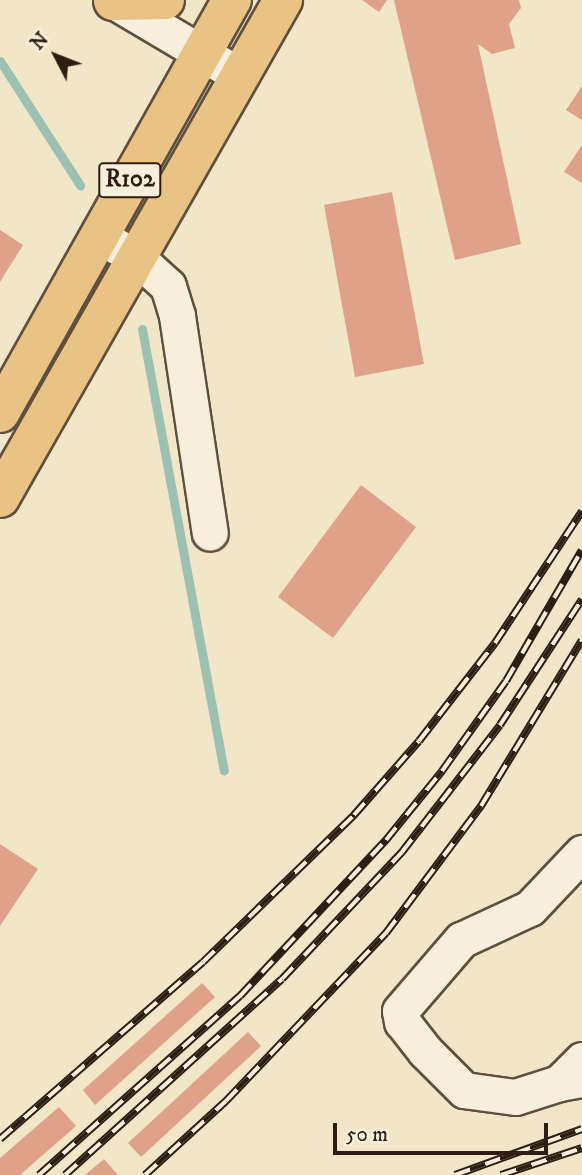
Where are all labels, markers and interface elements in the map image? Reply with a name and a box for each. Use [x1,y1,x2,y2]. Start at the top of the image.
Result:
north arrow [21,21,91,91]
text: N [26,28,54,55]
road number: R102 [97,160,163,200]
scale bar [337,1108,552,1152]
text: 50 m [346,1122,388,1148]

